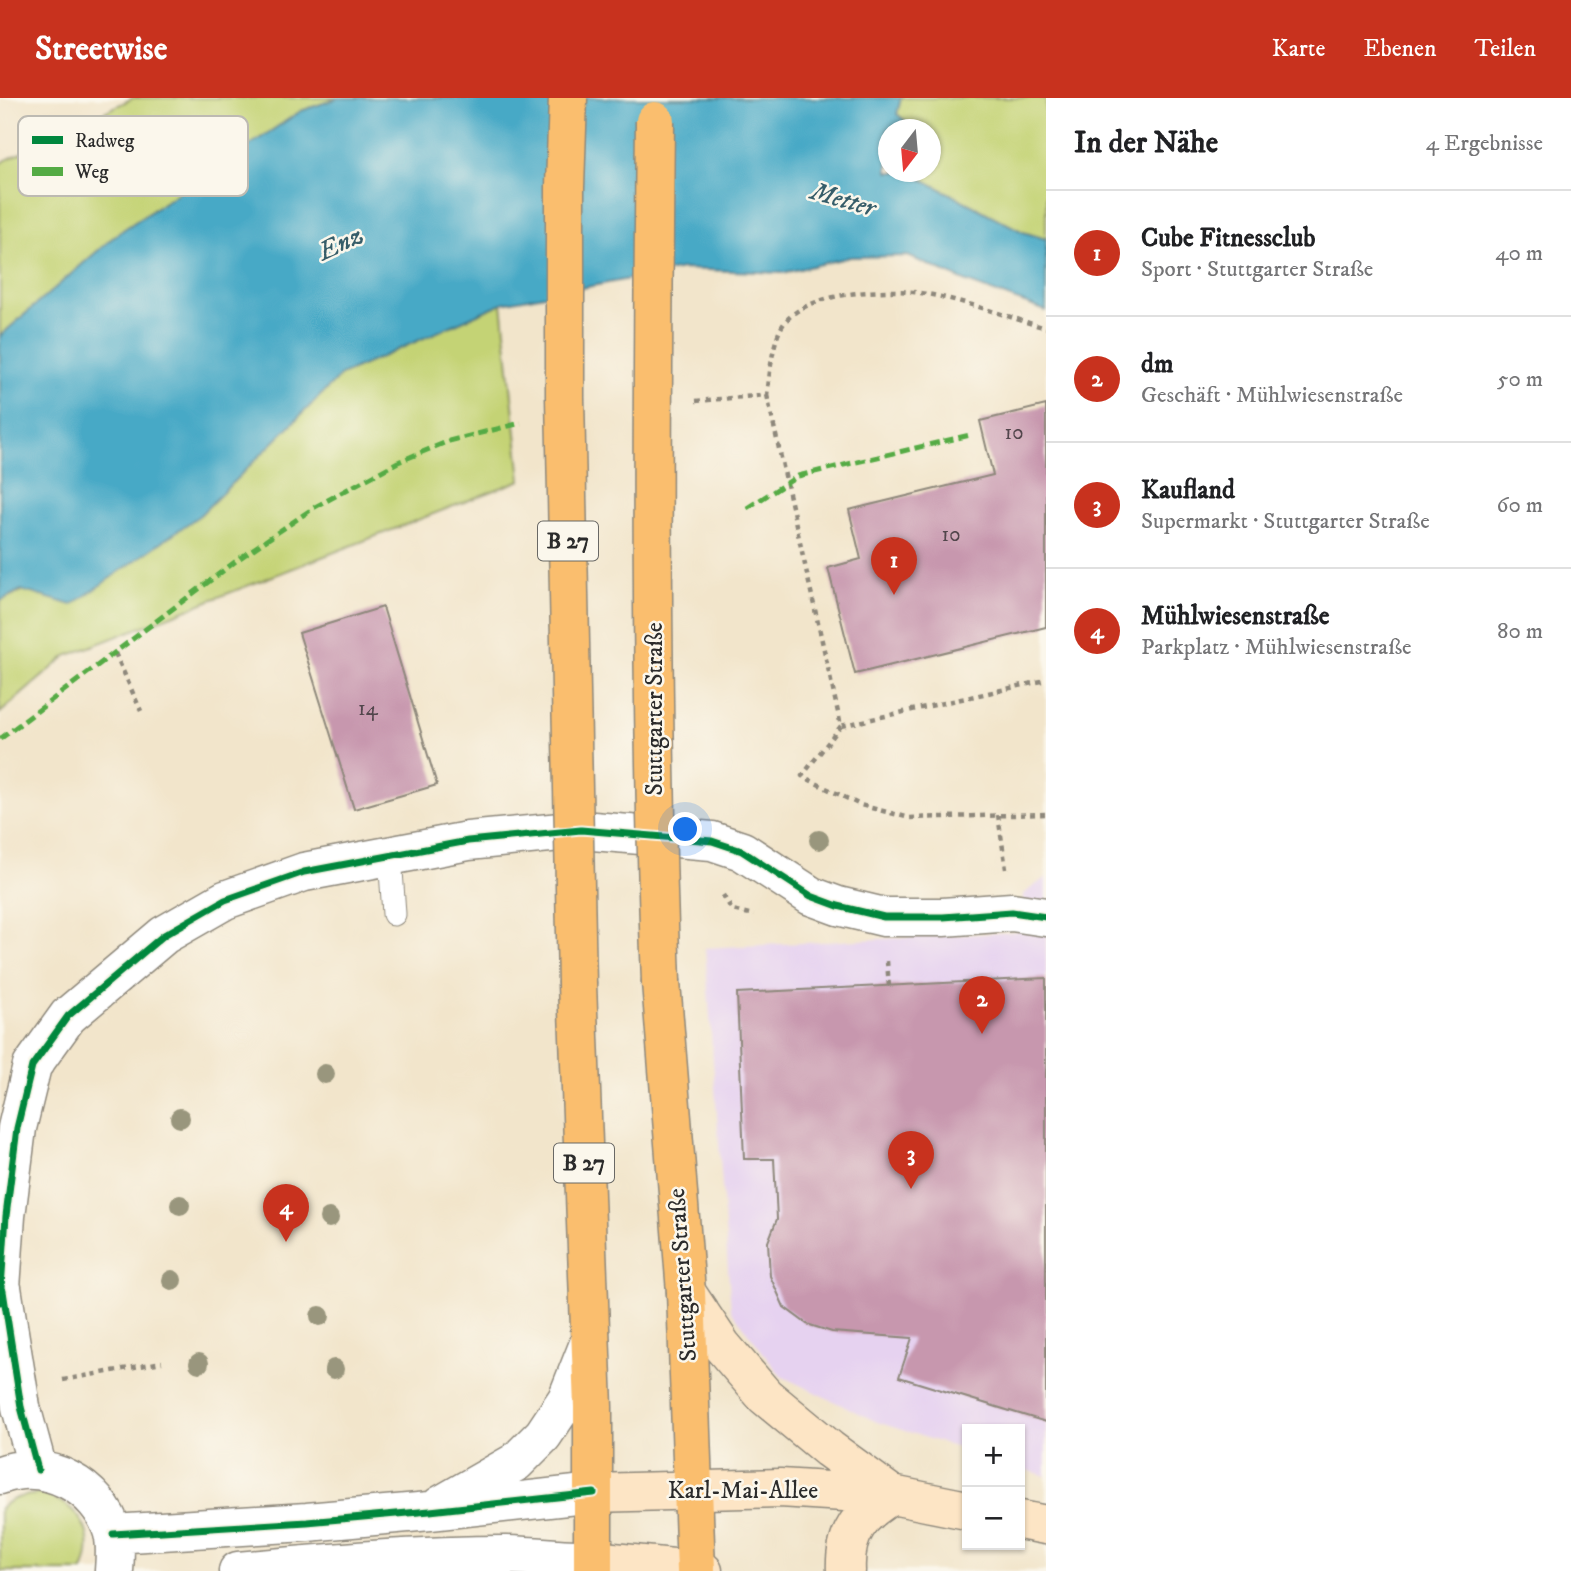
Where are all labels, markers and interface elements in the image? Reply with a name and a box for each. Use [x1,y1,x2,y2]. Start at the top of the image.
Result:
text: Streetwise [35,29,167,70]
text: Karte [1272,34,1325,64]
text: Ebenen [1363,34,1437,64]
text: Teilen [1475,34,1536,64]
legend [18,116,248,196]
north arrow [878,119,941,182]
text: In der Nähe [1074,125,1218,162]
text: 4 Ergebnisse [1426,129,1543,158]
text: Radweg [75,130,135,153]
text: Weg [74,161,109,184]
water label: Metter [805,175,881,225]
water label: Enz [311,219,369,270]
text: Cube Fitnessclub [1141,222,1316,255]
text: 1 [1093,239,1101,268]
text: 40 m [1495,239,1543,268]
text: Sport · Stuttgarter Straße [1141,255,1373,284]
text: dm [1141,348,1174,381]
text: 2 [1091,365,1103,394]
text: 50 m [1497,365,1543,394]
text: Geschäft · Mühlwiesenstraße [1141,381,1403,410]
house number: 10 [1005,420,1023,446]
text: Kaufland [1141,474,1235,507]
text: 3 [1093,491,1101,520]
text: 60 m [1496,491,1543,520]
text: Supermarkt · Stuttgarter Straße [1141,507,1430,536]
road number: B 27 [538,522,598,560]
house number: 10 [942,522,960,548]
pin: 1 [871,537,917,595]
text: Mühlwiesenstraße [1141,600,1330,633]
text: 4 [1090,617,1104,646]
text: 80 m [1497,617,1543,646]
street label: Stuttgarter Straße [640,622,670,796]
text: Parkplatz · Mühlwiesenstraße [1141,633,1412,662]
house number: 14 [358,696,379,722]
your location [668,812,702,846]
pin: 2 [959,976,1005,1034]
pin: 3 [888,1131,934,1189]
road number: B 27 [554,1144,614,1182]
pin: 4 [263,1184,309,1242]
street label: Stuttgarter Straße [662,1187,704,1363]
map controls [962,1424,1025,1550]
button: + [962,1424,1025,1487]
street label: Karl-Mai-Allee [668,1476,818,1506]
button: − [962,1487,1025,1550]

